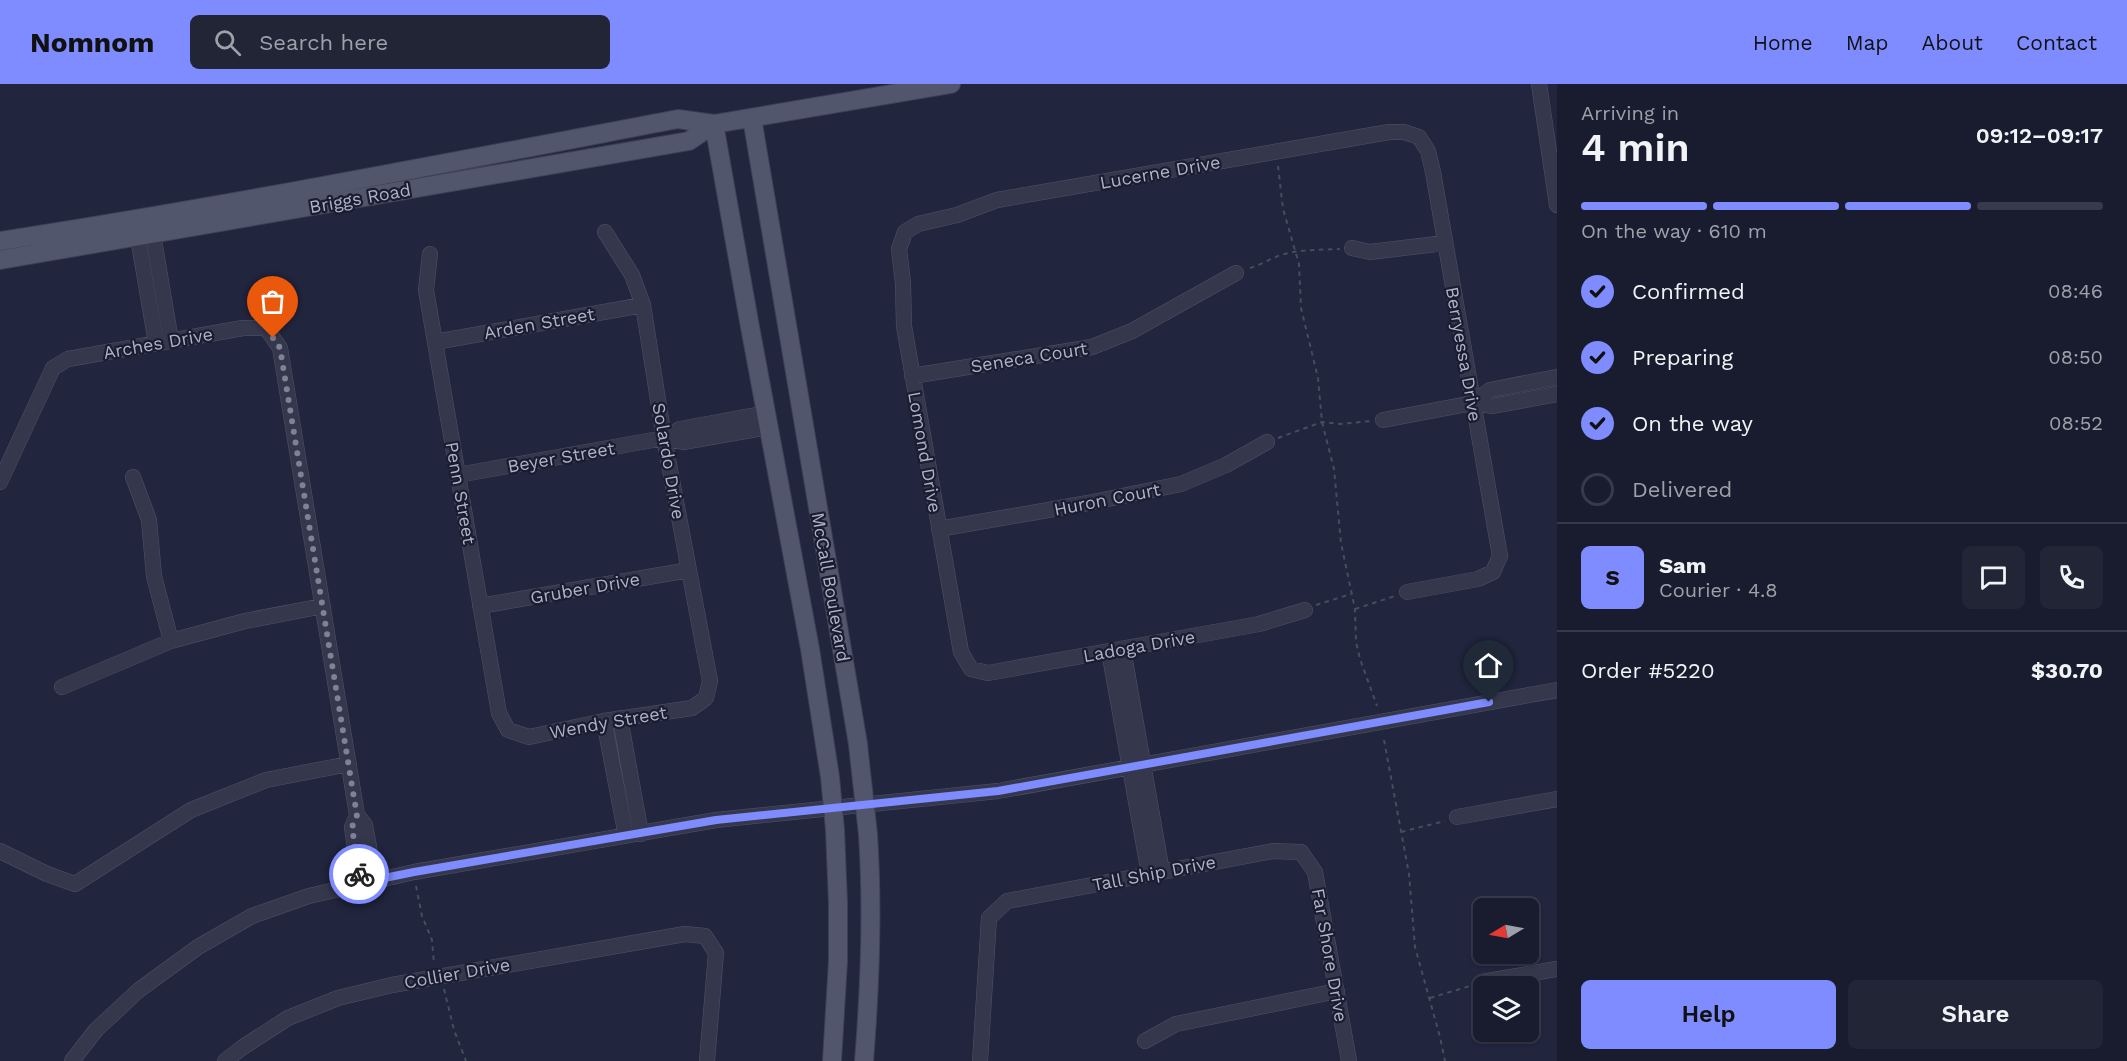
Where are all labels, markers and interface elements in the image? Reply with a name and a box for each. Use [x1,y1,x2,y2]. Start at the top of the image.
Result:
search box [190,15,610,69]
text: Nomnom [30,26,154,59]
icon: search [211,26,244,59]
text: Search here [259,30,388,55]
text: Home [1753,30,1813,55]
text: Map [1846,30,1889,55]
text: About [1922,30,1983,55]
text: Contact [2016,30,2097,55]
text: Arriving in [1581,101,1679,125]
text: 09:12–09:17 [1976,123,2103,148]
text: 4 min [1581,125,1690,170]
street label: Lucerne Drive [1098,151,1222,193]
street label: Briggs Road [308,179,412,217]
text: On the way · 610 m [1581,219,1767,243]
icon: check [1581,275,1614,308]
pin [247,276,298,338]
text: Confirmed [1632,279,1745,304]
text: 08:46 [2048,279,2103,303]
icon: bag [256,285,289,318]
street label: Berryessa Drive [1442,285,1486,423]
street label: Arden Street [482,303,596,343]
street label: Arches Drive [102,323,214,363]
street label: Seneca Court [969,337,1089,377]
icon: check [1581,341,1614,374]
text: Preparing [1632,345,1733,370]
text: 08:50 [2048,345,2103,369]
street label: Lomond Drive [904,390,946,514]
street label: Solardo Drive [648,401,690,521]
icon: check [1581,407,1614,440]
text: On the way [1632,411,1753,436]
text: 08:52 [2049,411,2103,435]
street label: Beyer Street [506,437,617,477]
street label: Penn Street [442,440,480,546]
text: Delivered [1632,477,1732,502]
street label: Huron Court [1052,478,1162,520]
street label: McCall Boulevard [808,511,854,663]
button: chat [1962,546,2025,609]
button: phone [2040,546,2103,609]
text: Sam [1659,553,1707,578]
text: S [1605,565,1620,590]
street label: Gruber Drive [529,568,641,608]
text: Courier · 4.8 [1659,578,1778,602]
street label: Ladoga Drive [1081,626,1197,666]
pin [1463,640,1514,702]
icon: home [1472,649,1505,682]
text: Order #5220 [1581,658,1715,683]
text: $30.70 [2031,658,2103,683]
street label: Wendy Street [548,701,669,743]
courier [329,844,389,904]
street label: Tall Ship Drive [1090,851,1218,895]
icon: bike [343,858,376,891]
street label: Far Shore Drive [1308,887,1352,1023]
north arrow [1473,898,1539,964]
map controls [1473,898,1539,1042]
street label: Collier Drive [402,953,512,993]
button: layers [1473,976,1539,1042]
button: Help [1581,980,1836,1049]
button: Share [1848,980,2103,1049]

